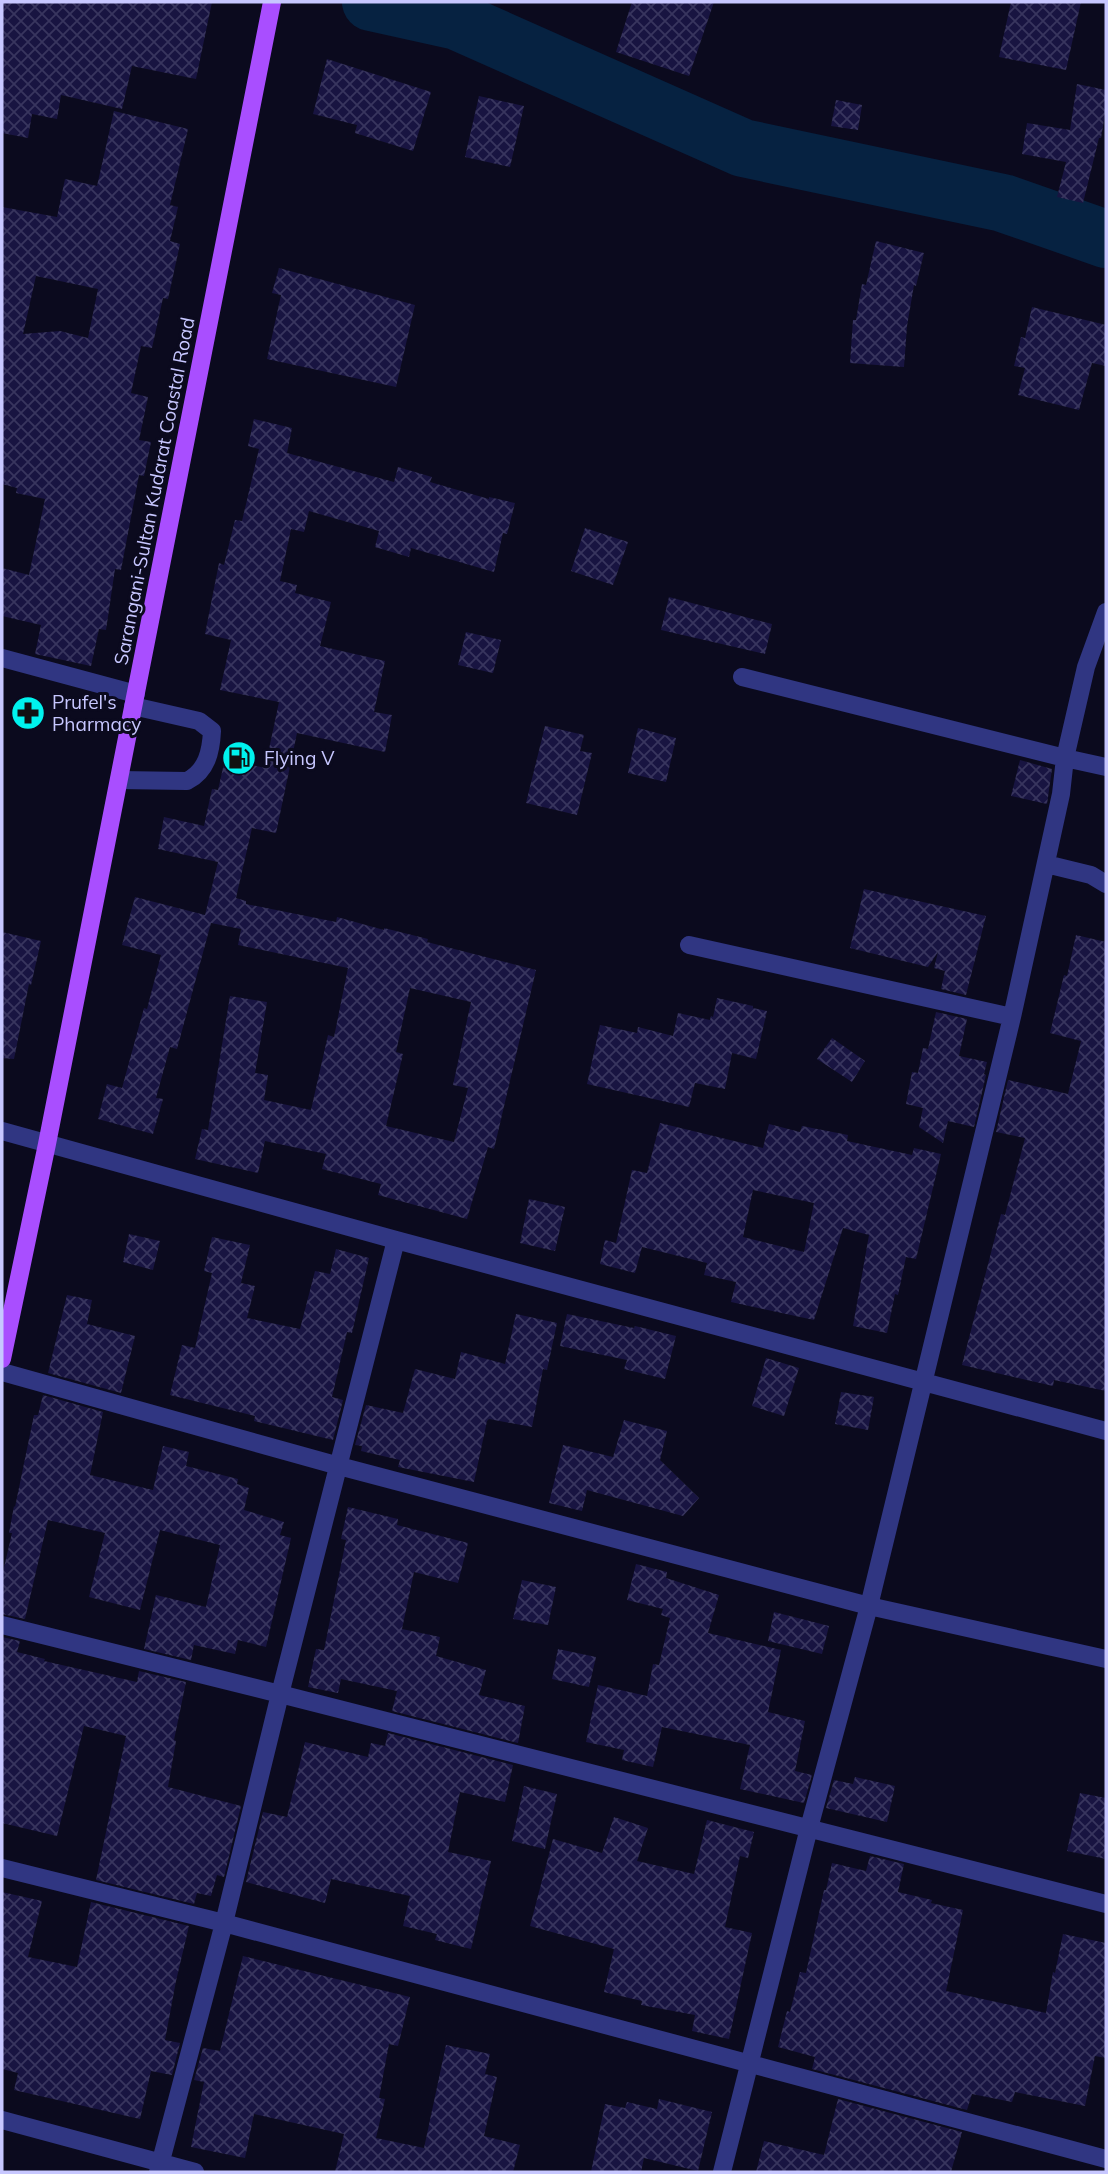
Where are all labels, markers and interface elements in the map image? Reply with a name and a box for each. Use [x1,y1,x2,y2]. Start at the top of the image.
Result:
street label: Sarangani-Sultan Kudarat Coastal Road [108,315,200,667]
place label: Prufel's Pharmacy [52,690,141,736]
pharmacy icon: Prufel's Pharmacy [9,694,47,732]
fuel station icon: Flying V [220,739,258,777]
place label: Flying V [264,746,335,770]

